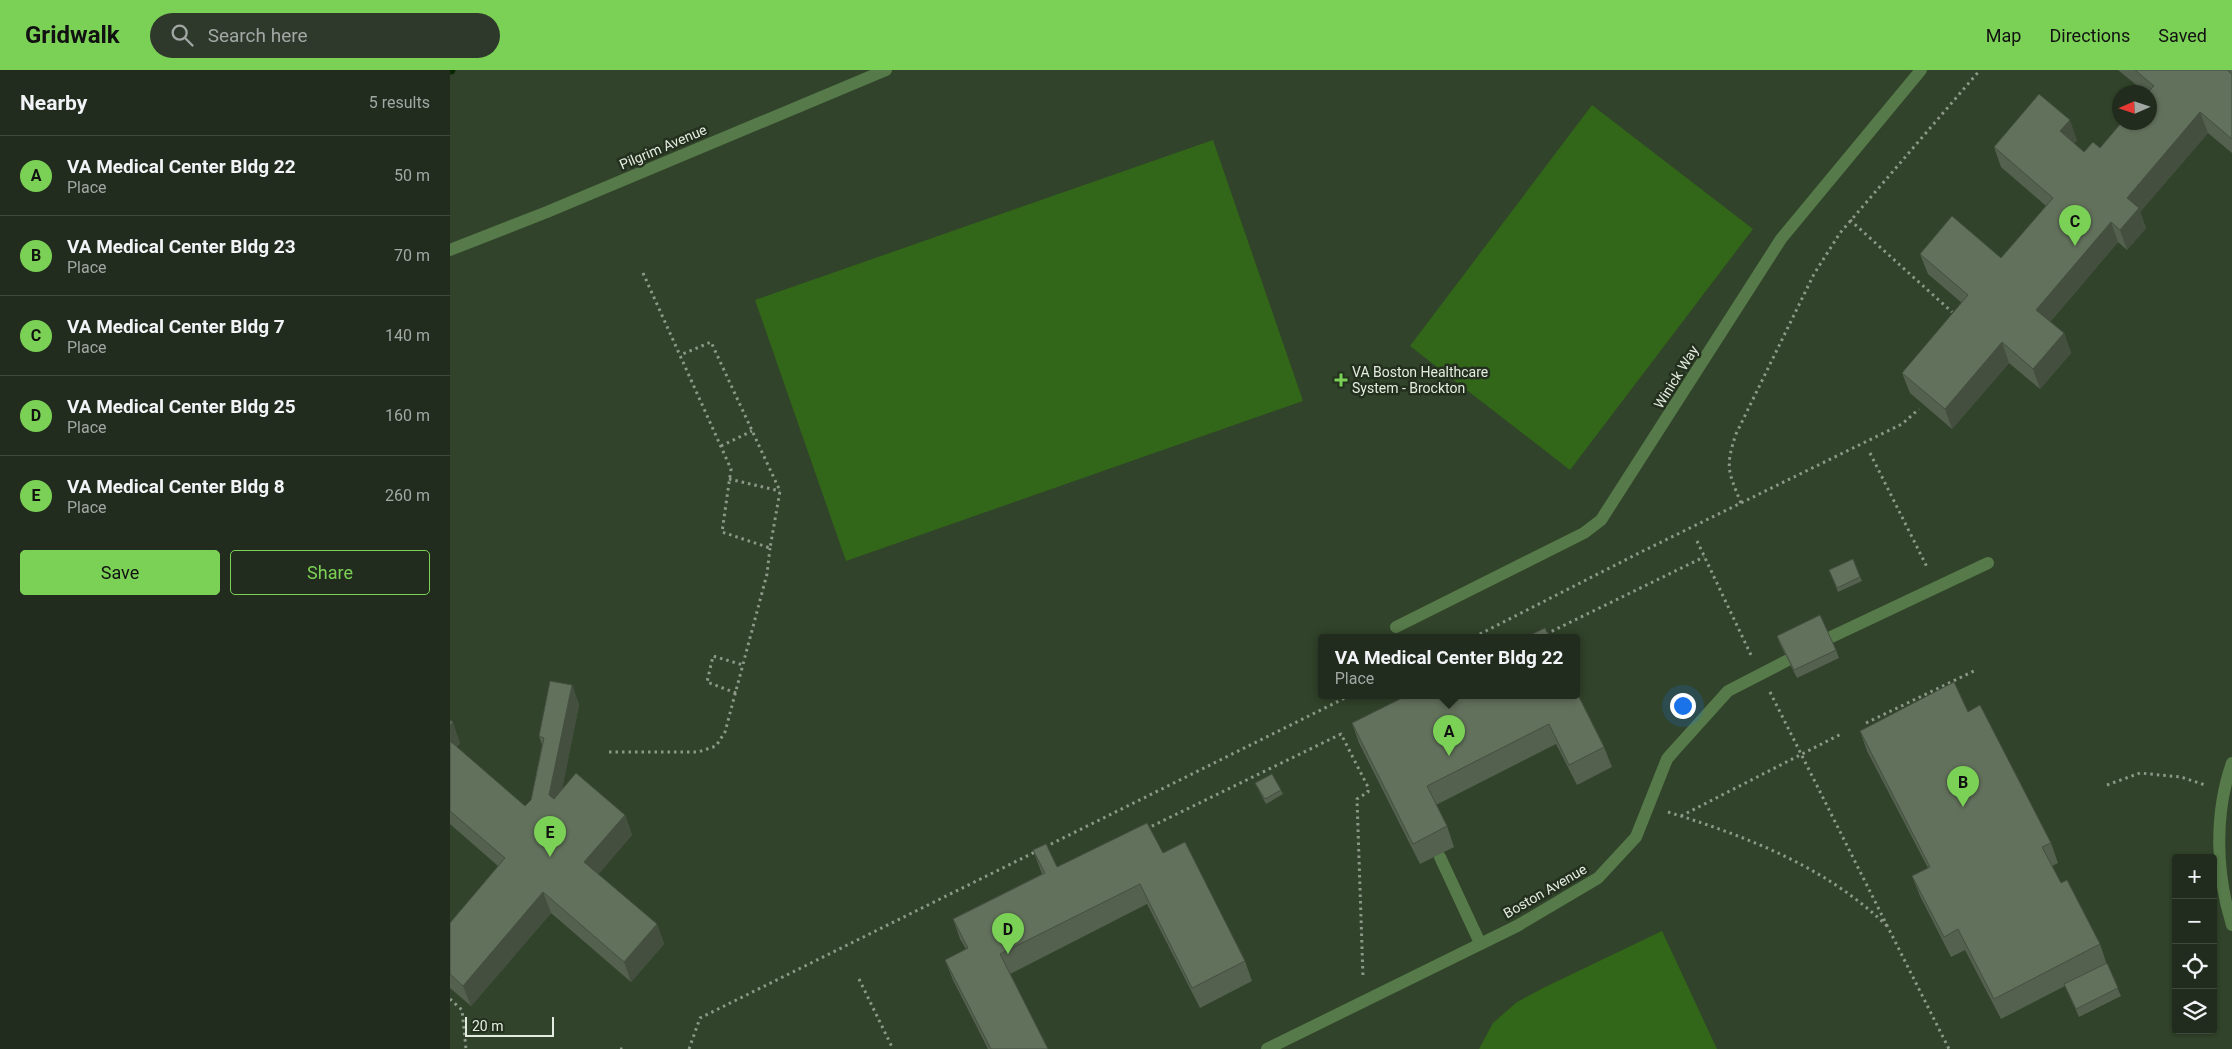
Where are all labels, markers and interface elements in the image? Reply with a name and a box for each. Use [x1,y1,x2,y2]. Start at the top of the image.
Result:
search box [150,13,500,58]
text: Gridwalk [25,21,120,49]
icon: search [168,21,196,49]
text: Search here [208,24,308,47]
text: Map [1986,25,2021,46]
text: Directions [2049,25,2130,46]
text: Saved [2158,25,2207,46]
north arrow [2112,85,2157,130]
text: Nearby [20,91,87,115]
text: 5 results [369,93,430,112]
street label: Pilgrim Avenue [617,121,709,173]
text: VA Medical Center Bldg 22 [67,155,296,178]
text: A [31,166,41,185]
text: 50 m [394,166,430,185]
text: Place [67,178,107,197]
pin: C [2059,205,2091,246]
text: VA Medical Center Bldg 23 [67,235,296,258]
text: B [31,246,41,265]
text: 70 m [394,246,430,265]
text: Place [67,258,107,277]
text: VA Medical Center Bldg 7 [67,315,285,338]
text: C [31,326,41,345]
text: 140 m [385,326,430,345]
text: Place [67,338,107,357]
street label: Winick Way [1650,342,1702,411]
place label: VA Boston Healthcare System - Brockton [1352,364,1488,396]
marker: VA Boston Healthcare System - Brockton [1334,373,1348,387]
text: VA Medical Center Bldg 25 [67,395,296,418]
text: D [31,406,41,425]
text: 160 m [385,406,430,425]
text: Place [67,418,107,437]
text: VA Medical Center Bldg 8 [67,475,285,498]
text: E [32,486,41,505]
text: 260 m [385,486,430,505]
text: Place [67,498,107,517]
button: Save [20,550,220,595]
button: Share [230,550,430,595]
popup [1318,634,1580,699]
text: VA Medical Center Bldg 22 [1335,646,1563,669]
text: Place [1335,669,1374,688]
your location [1670,693,1696,719]
pin: A [1433,715,1465,756]
pin: B [1947,766,1979,807]
pin: E [534,816,566,857]
map controls [2172,854,2217,1034]
button: + [2172,854,2217,899]
street label: Boston Avenue [1501,861,1589,921]
button: − [2172,899,2217,944]
pin: D [992,913,1024,954]
button: locate [2172,944,2217,989]
button: layers [2172,989,2217,1034]
scale bar [465,1014,554,1037]
text: 20 m [472,1018,504,1034]

